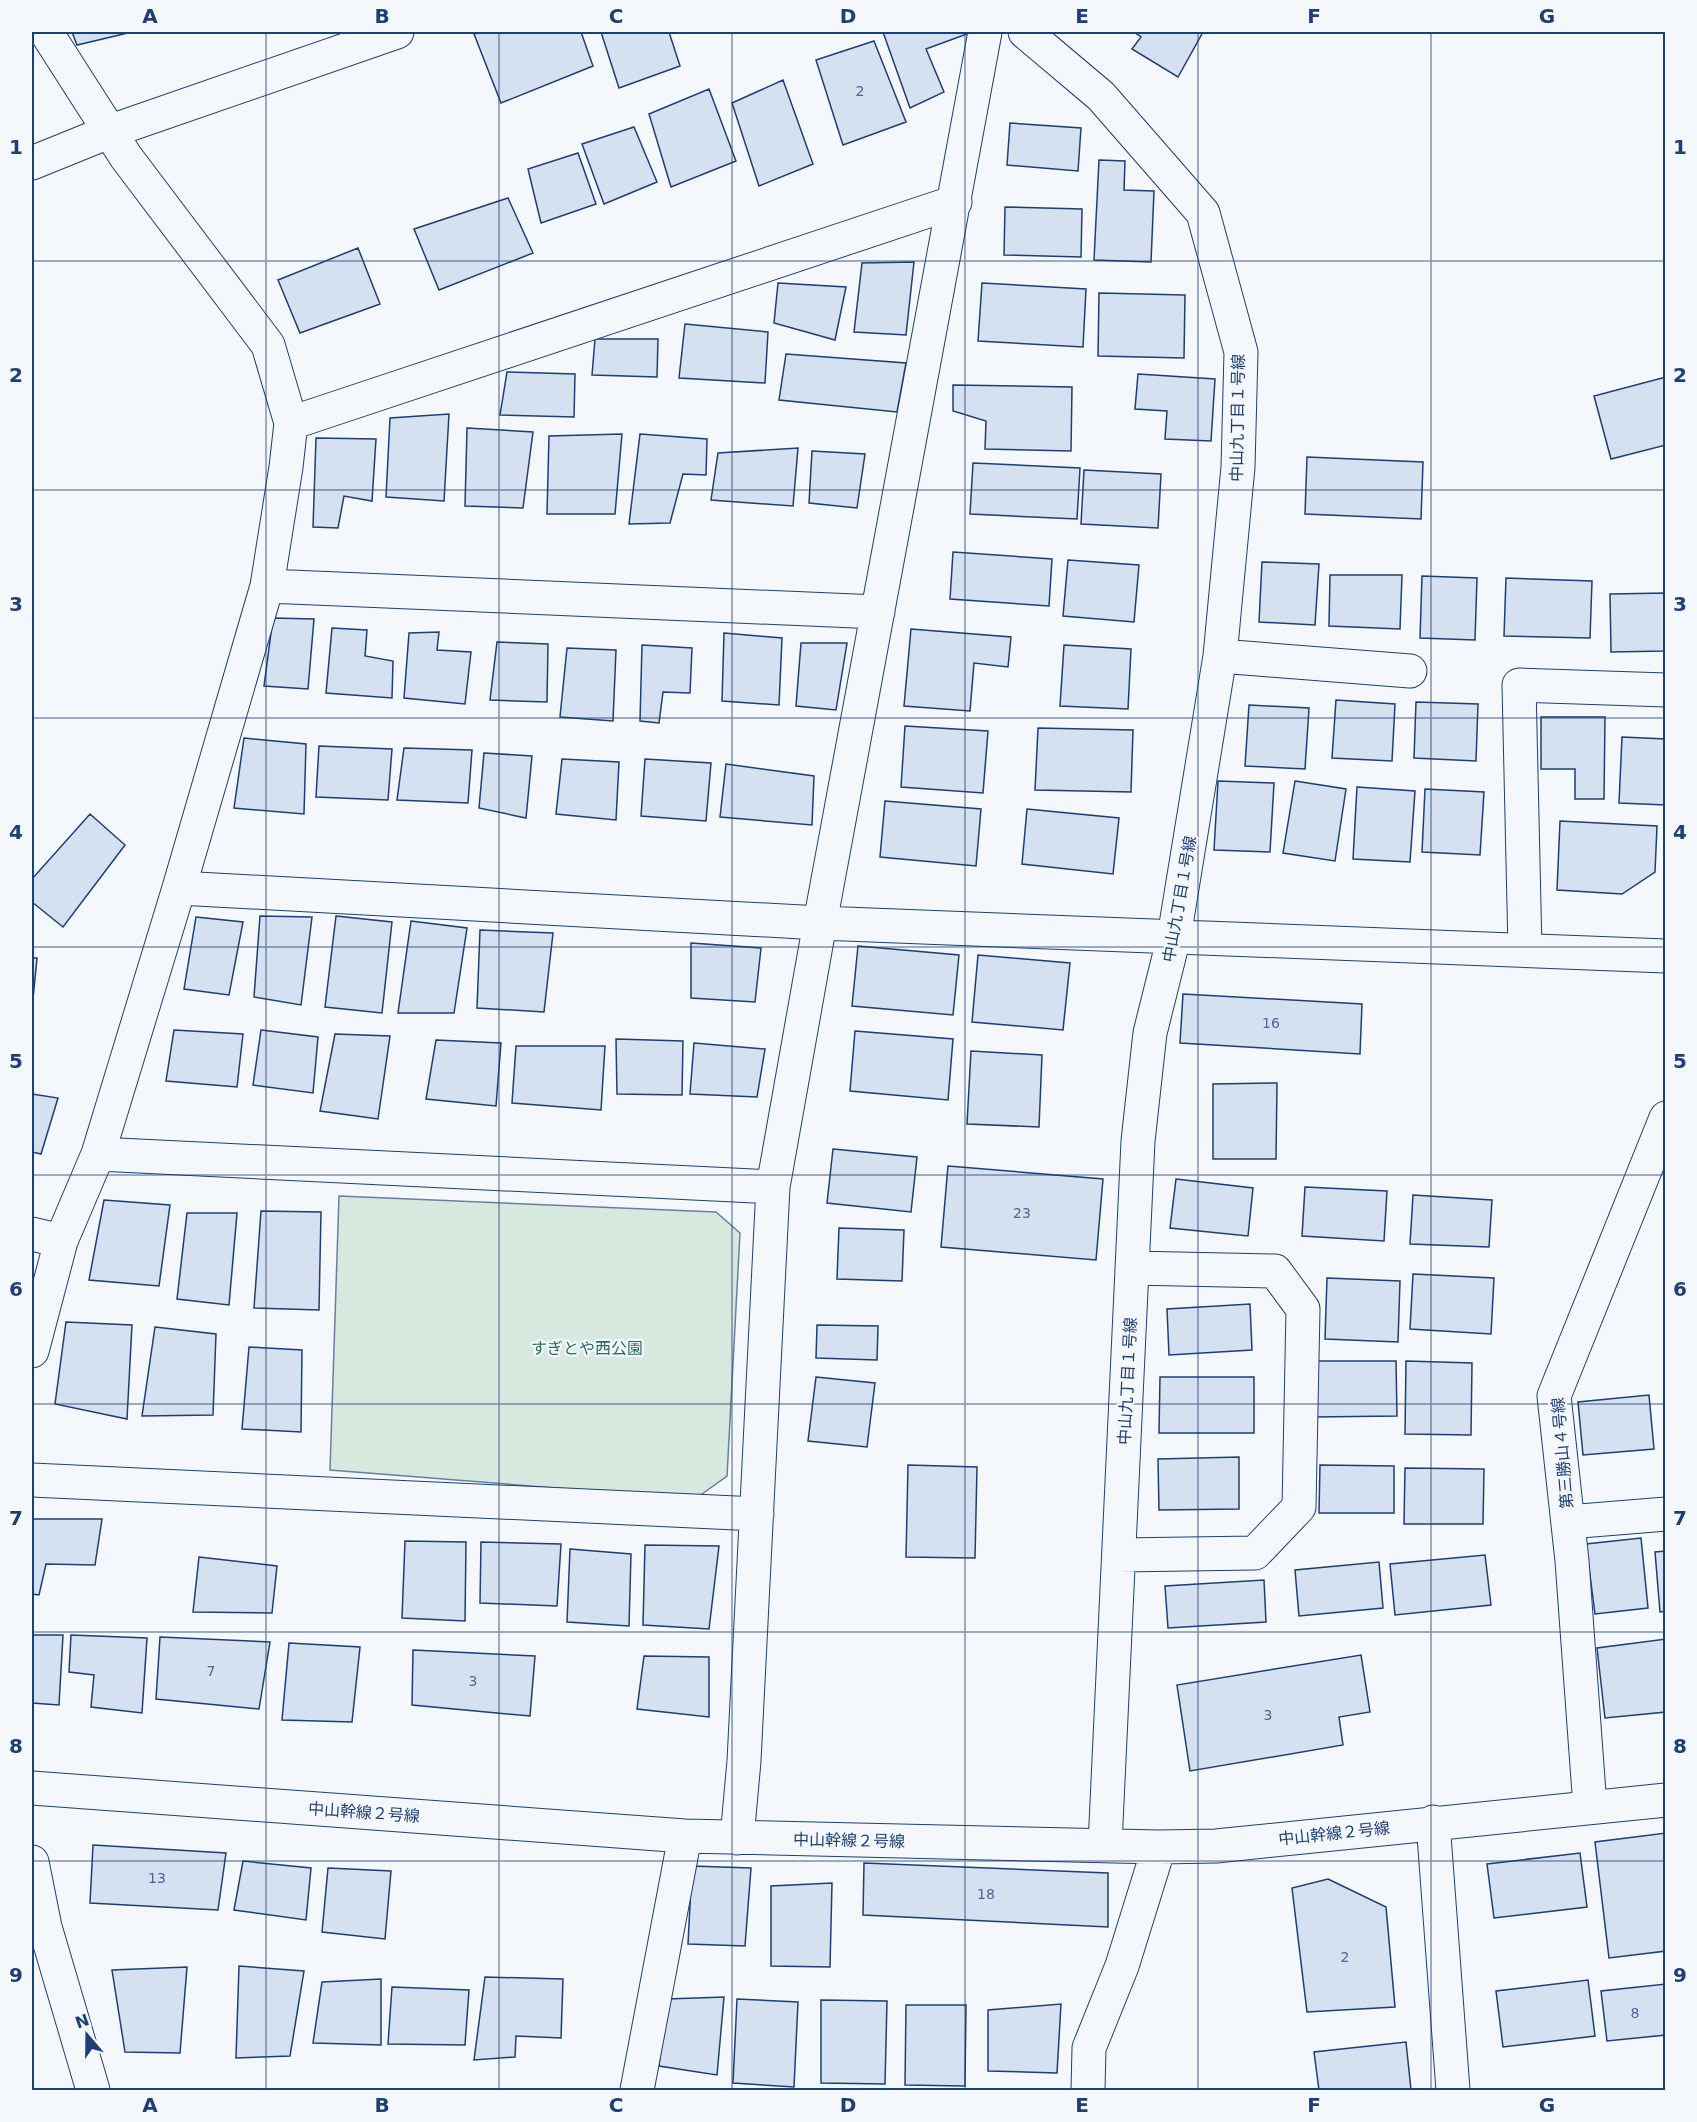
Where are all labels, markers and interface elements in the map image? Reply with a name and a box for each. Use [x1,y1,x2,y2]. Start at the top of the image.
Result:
text: A [142,4,158,28]
text: B [374,4,390,28]
text: C [609,4,623,28]
text: D [840,4,856,28]
text: E [1075,4,1089,28]
text: F [1307,4,1321,28]
text: G [1539,4,1555,28]
house number: 2 [856,83,864,99]
text: 1 [9,135,23,159]
text: 1 [1673,135,1687,159]
street label: 中山九丁目１号線 [1227,354,1248,482]
text: 2 [9,363,23,387]
text: 2 [1673,363,1687,387]
text: 3 [9,592,23,616]
text: 3 [1673,592,1687,616]
text: 4 [9,820,23,844]
text: 4 [1673,820,1687,844]
street label: 中山九丁目１号線 [1159,834,1200,964]
house number: 16 [1262,1015,1280,1031]
text: 5 [9,1049,23,1073]
text: 5 [1673,1049,1687,1073]
house number: 23 [1013,1205,1031,1221]
text: 6 [9,1277,23,1301]
text: 6 [1673,1277,1687,1301]
street label: 中山九丁目１号線 [1115,1317,1140,1445]
park label: すぎとや西公園 [531,1339,643,1358]
street label: 第三勝山４号線 [1548,1396,1577,1510]
text: 7 [9,1506,23,1530]
text: 7 [1673,1506,1687,1530]
house number: 7 [207,1663,215,1679]
house number: 3 [469,1673,477,1689]
house number: 3 [1264,1707,1272,1723]
text: 8 [9,1734,23,1758]
text: 8 [1673,1734,1687,1758]
street label: 中山幹線２号線 [307,1799,420,1826]
street label: 中山幹線２号線 [1277,1818,1391,1849]
street label: 中山幹線２号線 [793,1830,905,1851]
house number: 13 [148,1870,166,1886]
house number: 18 [977,1886,995,1902]
house number: 2 [1341,1949,1349,1965]
text: 9 [9,1963,23,1987]
text: 9 [1673,1963,1687,1987]
north arrow [57,2005,117,2065]
house number: 8 [1631,2005,1639,2021]
text: N [72,2010,92,2033]
text: A [142,2093,158,2117]
text: B [374,2093,390,2117]
text: C [609,2093,623,2117]
text: D [840,2093,856,2117]
text: E [1075,2093,1089,2117]
text: F [1307,2093,1321,2117]
text: G [1539,2093,1555,2117]

